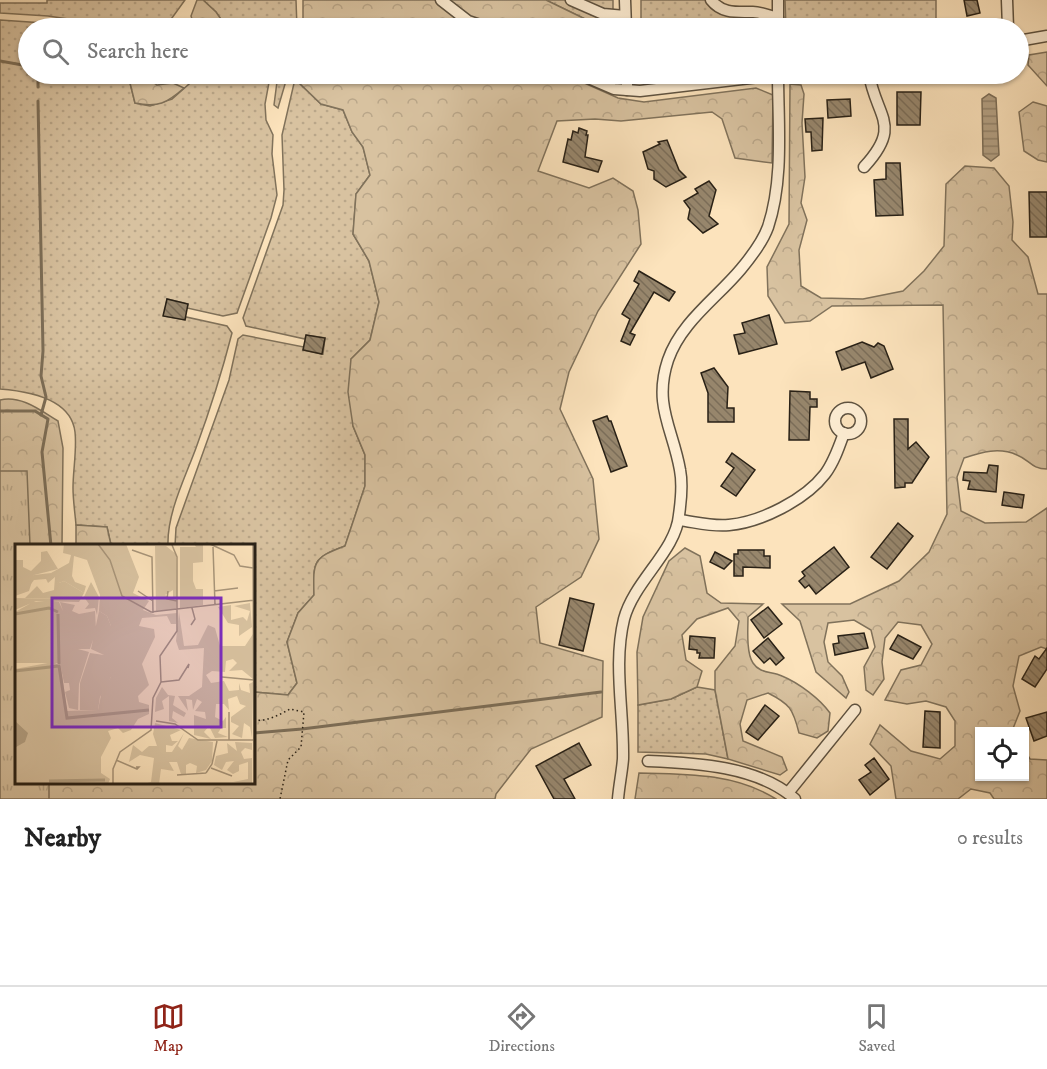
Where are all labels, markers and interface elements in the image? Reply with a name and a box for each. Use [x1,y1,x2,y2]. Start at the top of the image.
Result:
search box [18,18,1029,84]
icon: search [39,35,72,68]
text: Search here [87,38,189,65]
inset map [15,544,255,784]
map controls [975,727,1029,781]
button: locate [975,727,1029,781]
text: Nearby [24,822,101,855]
text: 0 results [957,826,1023,851]
tab: Map [152,1000,185,1056]
tab: Directions [488,1000,555,1056]
tab: Saved [858,1000,895,1056]

